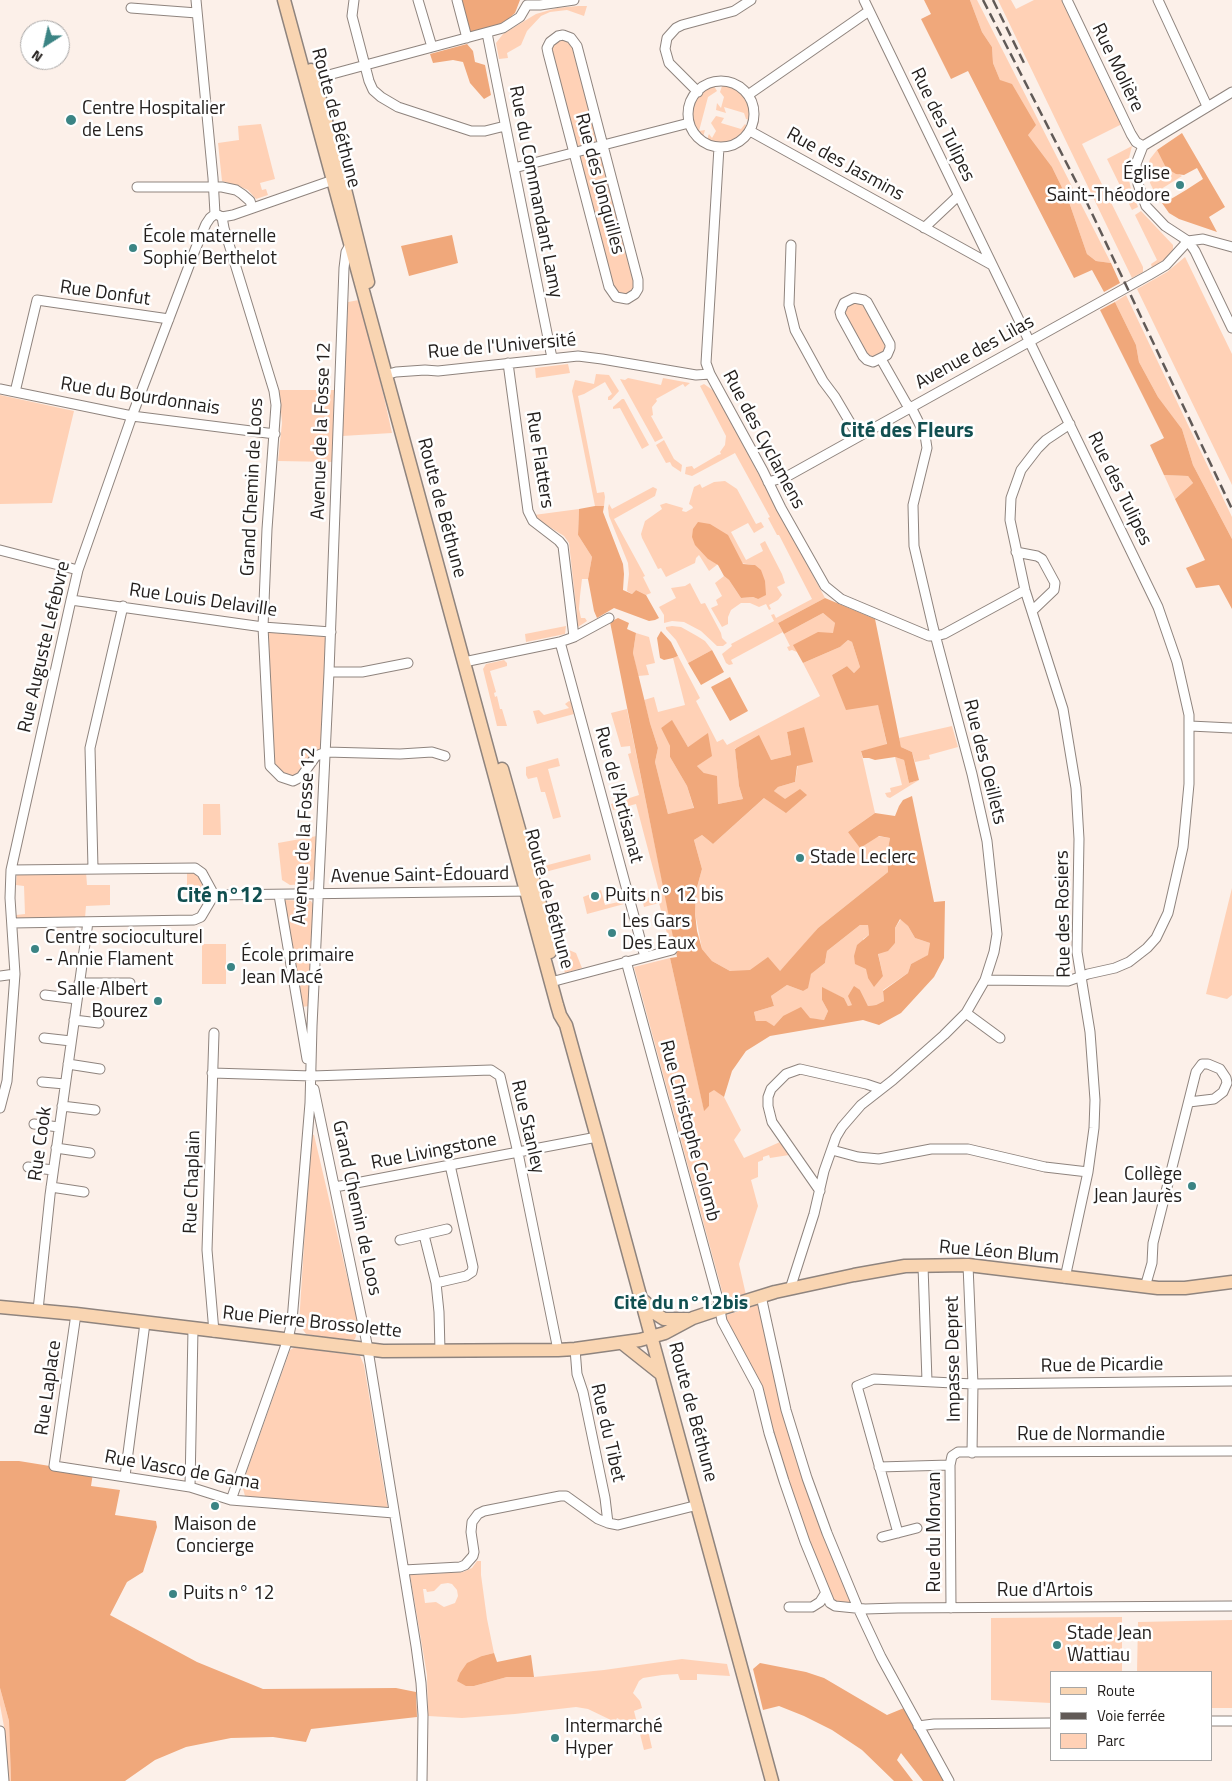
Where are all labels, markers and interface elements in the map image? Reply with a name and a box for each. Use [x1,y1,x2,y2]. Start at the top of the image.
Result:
north arrow [20,20,70,70]
street label: Rue Molière [1086,20,1148,116]
text: N [27,45,47,68]
street label: Route de Béthune [305,46,365,190]
street label: Rue des Tulipes [905,64,979,186]
street label: Rue du Commandant Lamy [503,84,567,300]
place label: Centre Hospitalier de Lens [82,98,225,142]
street label: Rue des Jonquilles [569,111,629,257]
marker: Centre Hospitalier de Lens [64,113,78,127]
street label: Rue des Jasmins [782,123,908,207]
place label: Église Saint-Théodore [1047,163,1170,207]
marker: Église Saint-Théodore [1174,179,1186,191]
place label: École maternelle Sophie Berthelot [143,226,277,270]
marker: École maternelle Sophie Berthelot [127,242,139,254]
street label: Rue Donfut [58,276,152,312]
street label: Avenue des Lilas [912,311,1038,395]
street label: Rue de l'Université [427,329,577,365]
street label: Avenue de la Fosse 12 [308,342,336,520]
street label: Rue des Cyclamens [717,367,809,513]
street label: Rue du Bourdonnais [59,373,221,421]
street label: Grand Chemin de Loos [237,397,269,577]
street label: Rue Flatters [520,410,558,510]
district label: Cité des Fleurs [840,419,974,445]
street label: Rue des Tulipes [1082,428,1156,550]
street label: Route de Béthune [411,436,471,580]
street label: Rue Auguste Lefebvre [14,559,76,735]
street label: Rue Louis Delaville [128,579,278,623]
street label: Rue des Oeillets [957,697,1011,827]
street label: Rue de l'Artisanat [589,724,647,866]
street label: Avenue de la Fosse 12 [289,747,321,925]
street label: Route de Béthune [518,827,578,971]
place label: Stade Leclerc [810,847,916,869]
street label: Rue des Rosiers [1051,850,1077,978]
marker: Stade Leclerc [794,852,806,864]
street label: Avenue Saint-Édouard [330,863,510,889]
district label: Cité n°12 [177,884,263,910]
place label: Puits n° 12 bis [605,885,724,907]
marker: Puits n° 12 bis [589,890,601,902]
place label: Les Gars Des Eaux [622,911,696,955]
place label: Centre socioculturel - Annie Flament [45,927,203,971]
marker: Les Gars Des Eaux [606,927,618,939]
marker: Centre socioculturel - Annie Flament [29,943,41,955]
place label: École primaire Jean Macé [241,945,354,989]
marker: École primaire Jean Macé [225,961,237,973]
place label: Salle Albert Bourez [57,979,148,1023]
marker: Salle Albert Bourez [152,995,164,1007]
street label: Rue Christophe Colomb [654,1038,724,1224]
street label: Rue Stanley [505,1078,549,1176]
street label: Rue Cook [25,1105,57,1183]
street label: Grand Chemin de Loos [326,1118,386,1298]
street label: Rue Livingstone [369,1129,499,1175]
street label: Rue Chaplain [180,1130,206,1234]
place label: Collège Jean Jaurès [1093,1164,1182,1208]
marker: Collège Jean Jaurès [1186,1180,1198,1192]
street label: Rue Léon Blum [938,1236,1060,1270]
district label: Cité du n°12bis [614,1292,748,1316]
street label: Impasse Depret [942,1296,966,1422]
street label: Rue Pierre Brossolette [221,1302,403,1344]
street label: Rue Laplace [31,1339,67,1437]
street label: Route de Béthune [662,1340,722,1484]
street label: Rue de Picardie [1040,1354,1164,1378]
street label: Rue du Tibet [585,1382,629,1484]
street label: Rue de Normandie [1017,1424,1165,1446]
street label: Rue Vasco de Gama [103,1446,261,1496]
street label: Rue du Morvan [924,1471,946,1593]
marker: Maison de Concierge [209,1500,221,1512]
place label: Maison de Concierge [174,1514,256,1558]
street label: Rue d'Artois [997,1580,1093,1602]
place label: Puits n° 12 [183,1583,275,1605]
marker: Puits n° 12 [167,1588,179,1600]
place label: Stade Jean Wattiau [1067,1623,1152,1667]
marker: Stade Jean Wattiau [1051,1639,1063,1651]
legend [1050,1671,1212,1761]
text: Route [1097,1679,1135,1702]
text: Voie ferrée [1097,1704,1165,1727]
place label: Intermarché Hyper [565,1716,663,1760]
text: Parc [1097,1729,1125,1752]
marker: Intermarché Hyper [549,1732,561,1744]

